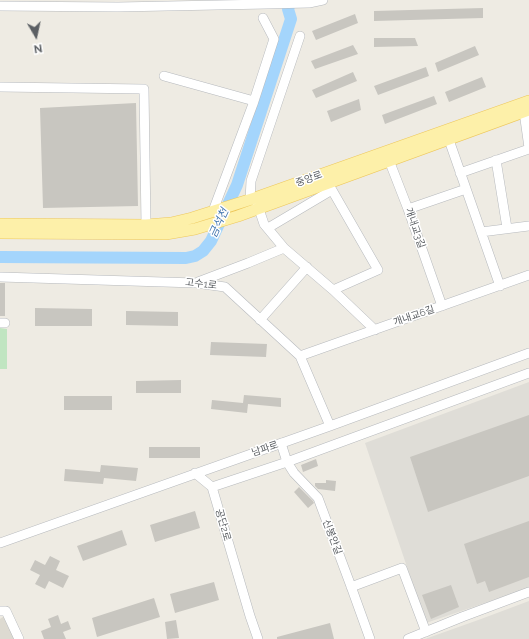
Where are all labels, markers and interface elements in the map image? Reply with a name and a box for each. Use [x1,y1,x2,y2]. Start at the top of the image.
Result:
north arrow [16,16,56,56]
text: N [33,41,43,55]
street label: 중앙로 [294,169,324,189]
water label: 금석천 [207,206,231,240]
street label: 개내교3길 [402,206,428,250]
street label: 고수1로 [185,276,217,292]
street label: 개내교6길 [392,303,436,329]
street label: 남파로 [250,439,280,459]
street label: 공단2로 [213,508,233,542]
street label: 신봉안길 [320,518,344,556]

